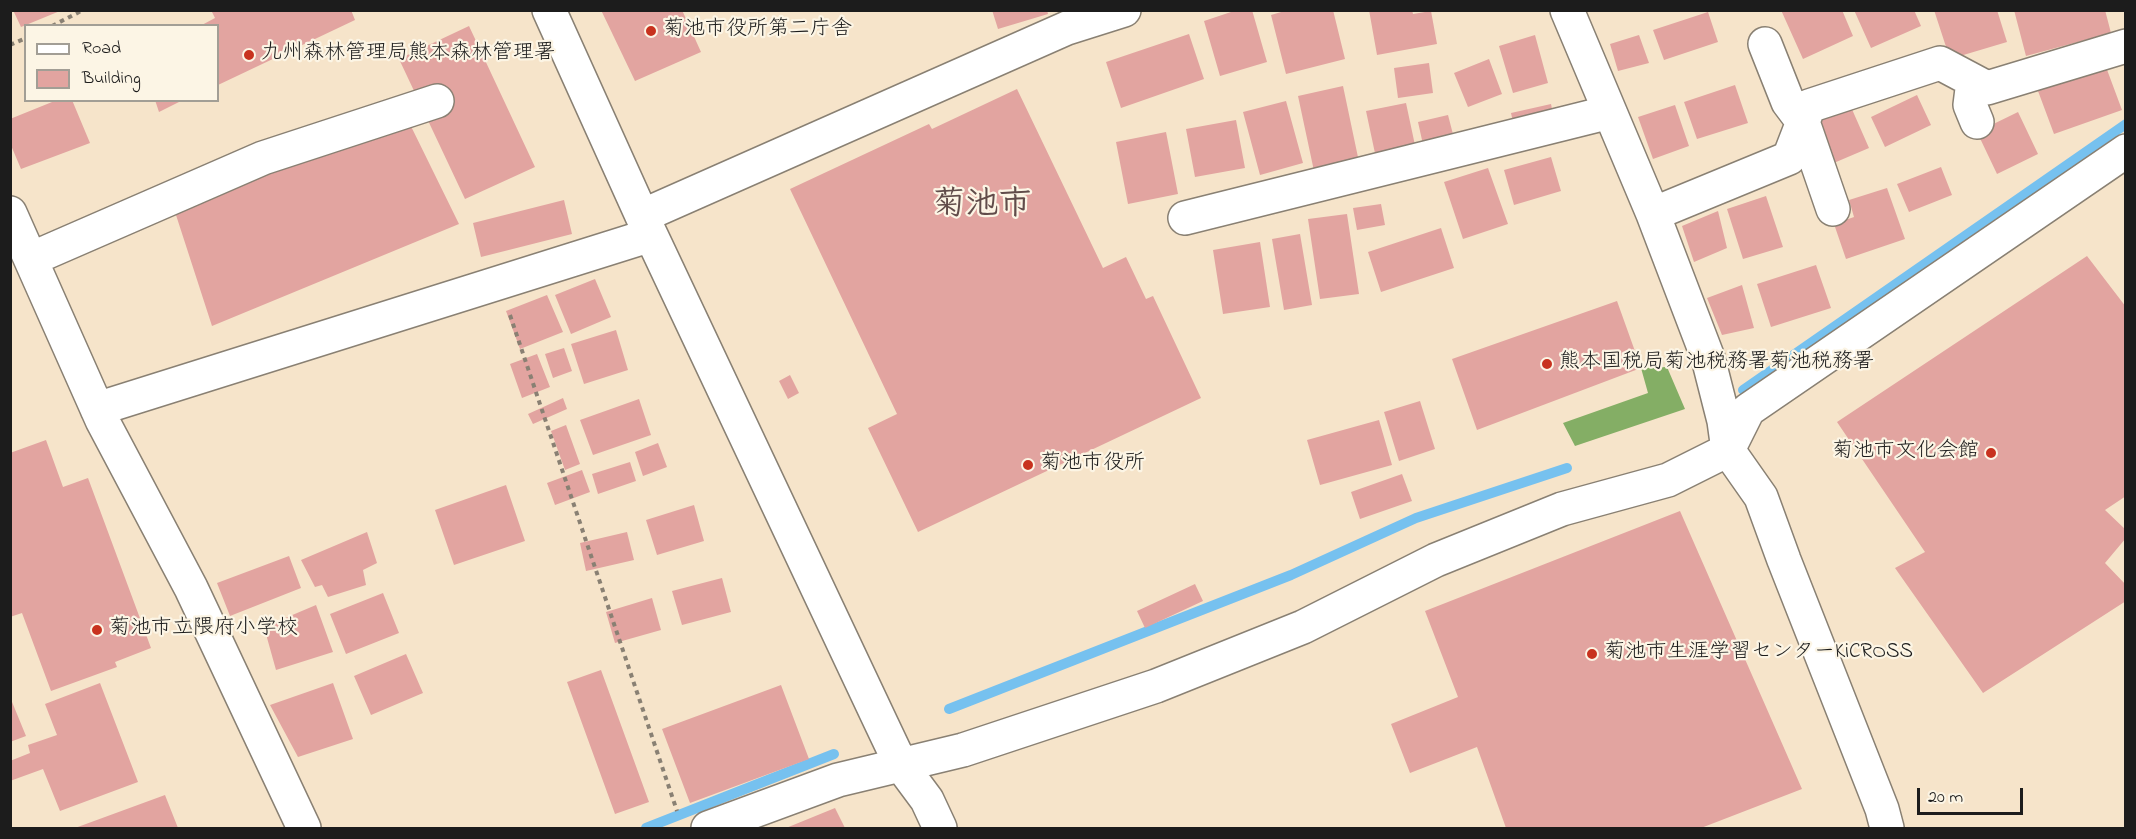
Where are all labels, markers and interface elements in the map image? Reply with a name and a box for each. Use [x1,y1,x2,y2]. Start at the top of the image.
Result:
place label: 菊池市役所第二庁舎 [663,18,852,44]
legend [24,24,219,102]
marker: 菊池市役所第二庁舎 [644,24,658,38]
text: Road [82,36,121,62]
place label: 九州森林管理局熊本森林管理署 [261,42,555,68]
marker: 九州森林管理局熊本森林管理署 [242,48,256,62]
text: Building [82,66,141,92]
district label: 菊池市 [933,188,1031,228]
place label: 熊本国税局菊池税務署菊池税務署 [1559,351,1874,377]
marker: 熊本国税局菊池税務署菊池税務署 [1540,357,1554,371]
place label: 菊池市文化会館 [1832,440,1979,466]
marker: 菊池市文化会館 [1984,446,1998,460]
place label: 菊池市役所 [1040,452,1145,478]
marker: 菊池市役所 [1021,458,1035,472]
place label: 菊池市立隈府小学校 [109,617,298,643]
marker: 菊池市立隈府小学校 [90,623,104,637]
place label: 菊池市生涯学習センターKiCROSS [1604,641,1913,667]
marker: 菊池市生涯学習センターKiCROSS [1585,647,1599,661]
scale bar [1920,776,2026,814]
text: 20 m [1928,785,1963,811]

